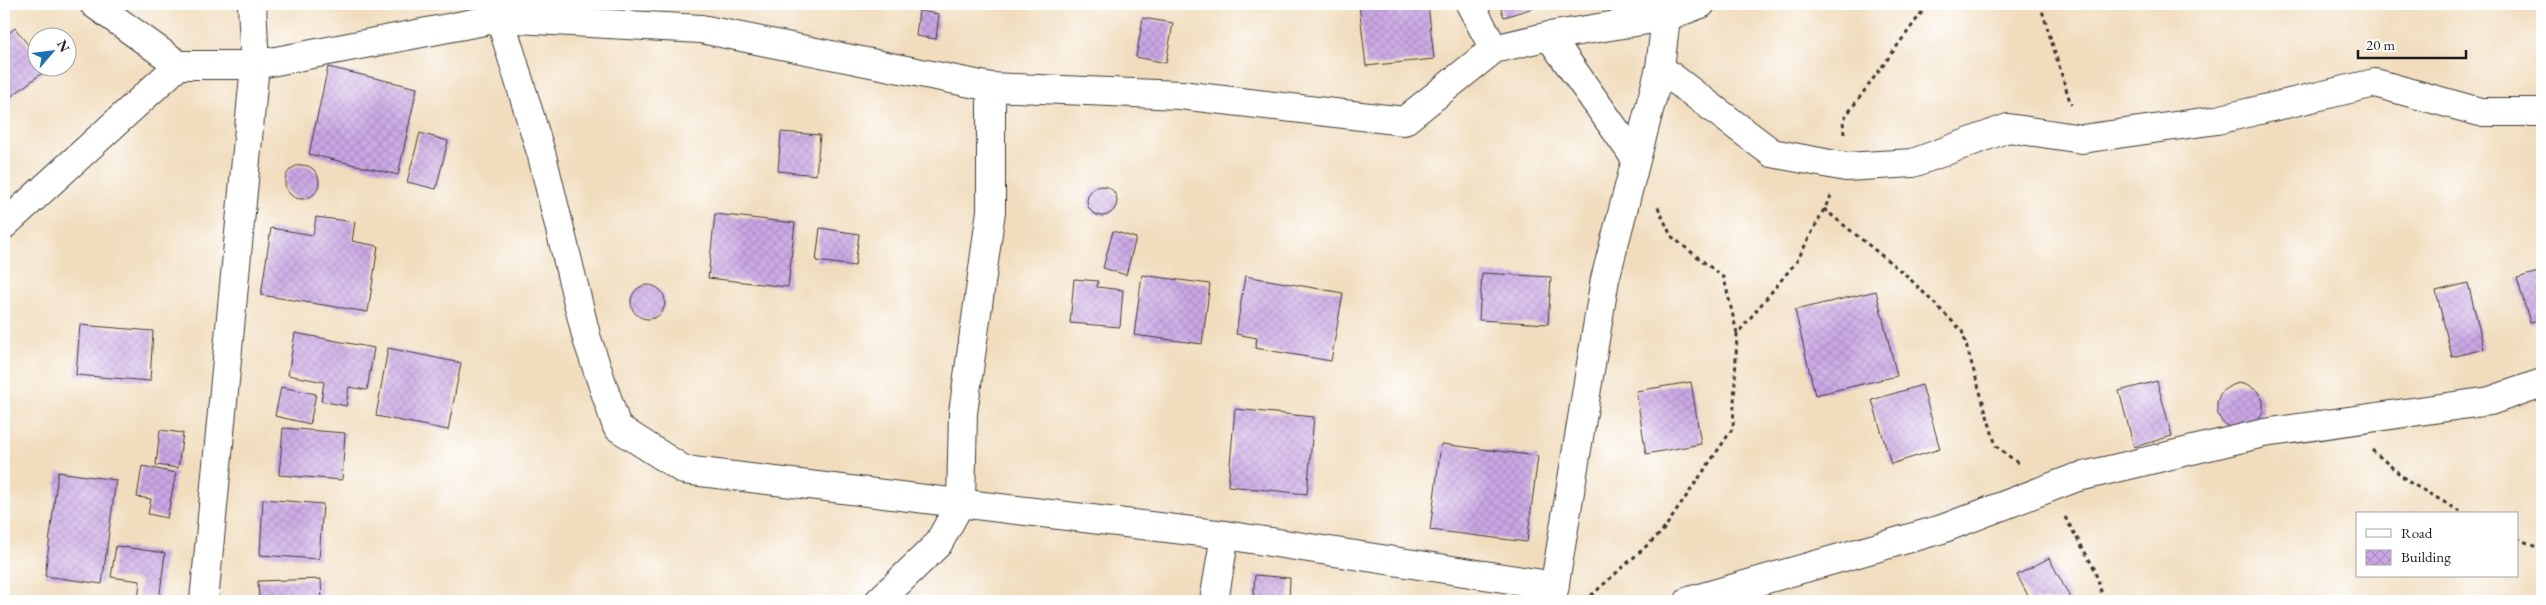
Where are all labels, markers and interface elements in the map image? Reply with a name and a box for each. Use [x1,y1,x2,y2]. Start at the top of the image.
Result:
north arrow [28,28,78,78]
scale bar [2358,28,2466,60]
text: 20 m [2366,35,2395,54]
text: N [53,37,74,56]
legend [2356,512,2518,578]
text: Road [2401,523,2433,542]
text: Building [2401,547,2451,566]

